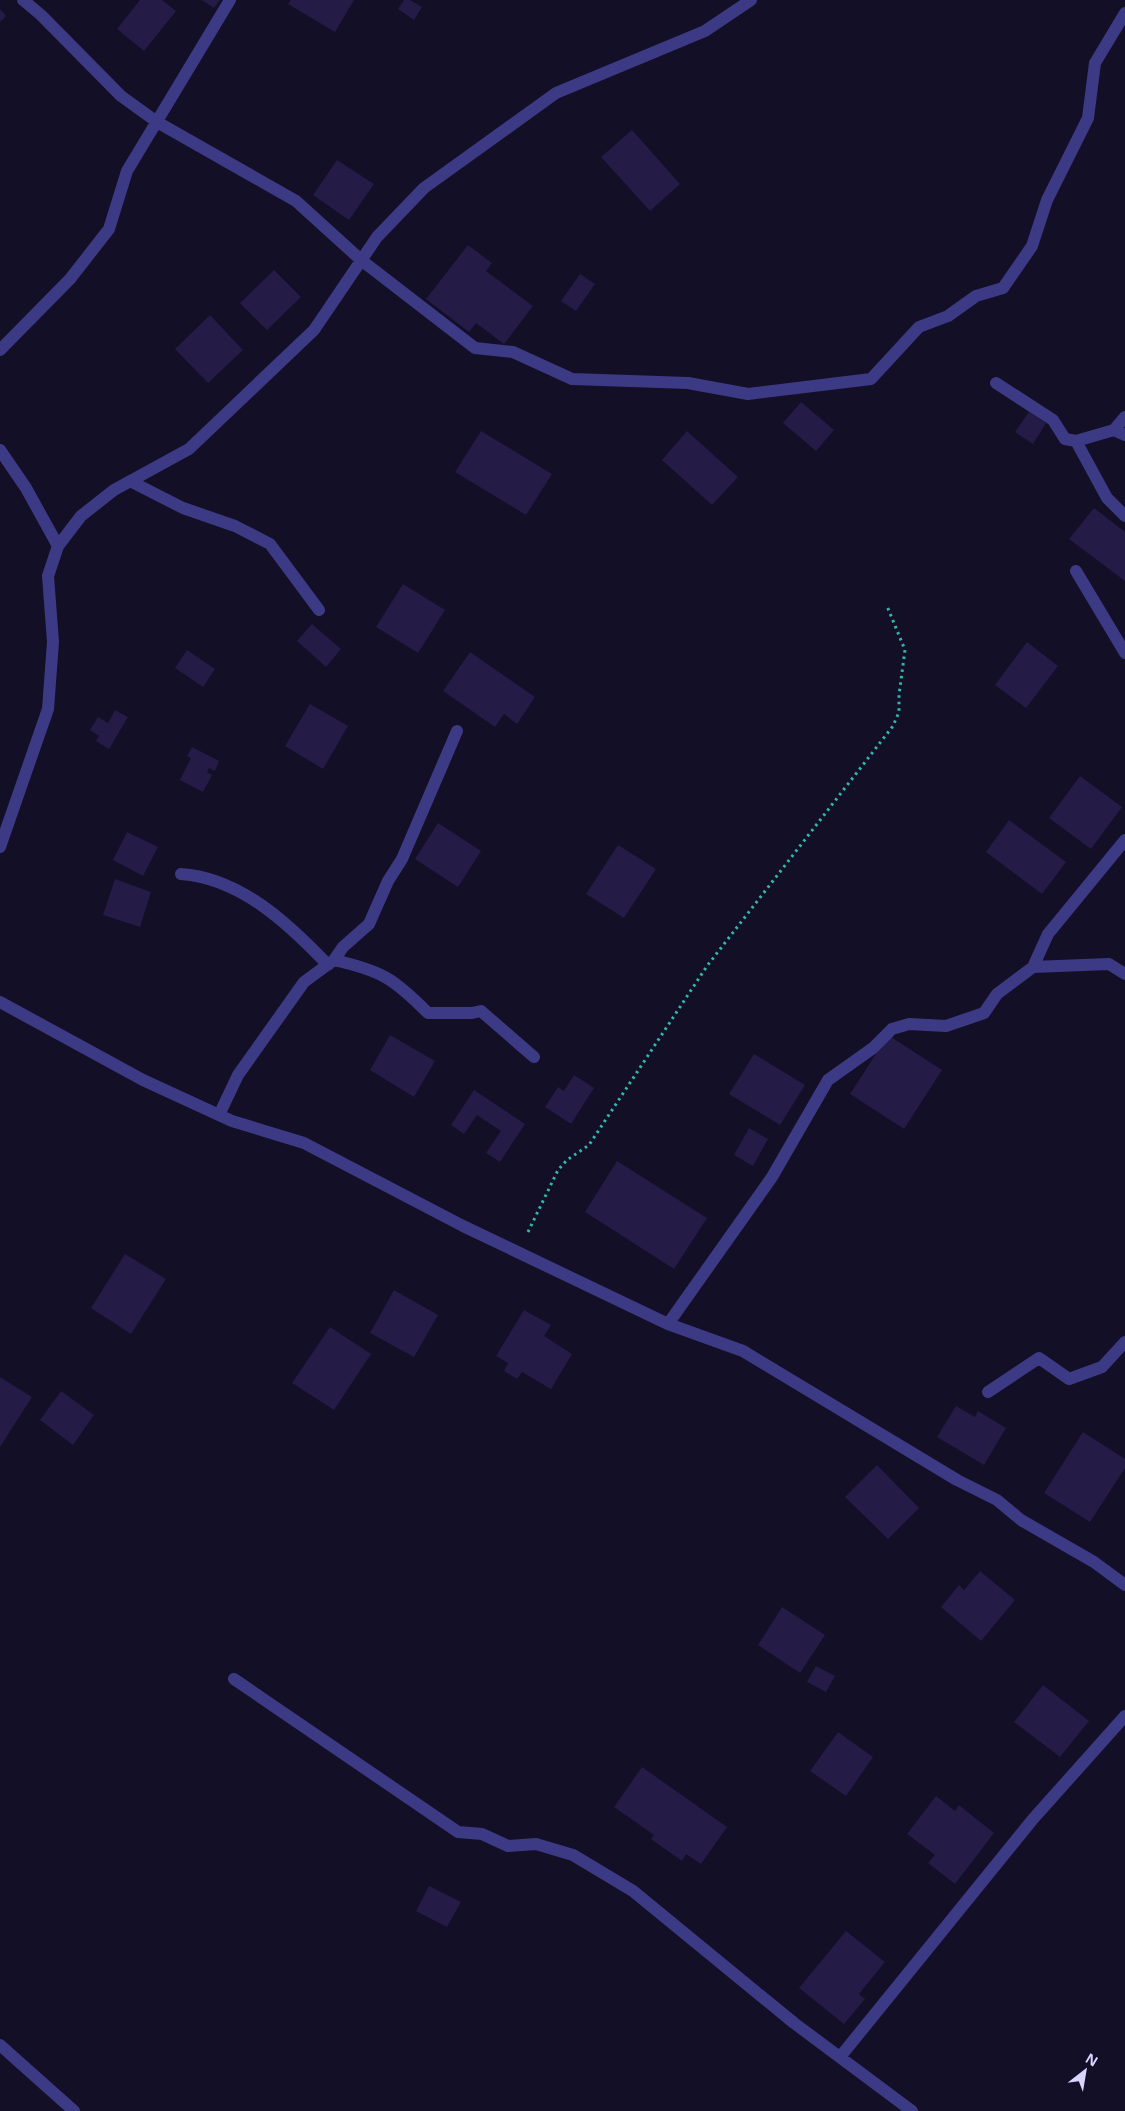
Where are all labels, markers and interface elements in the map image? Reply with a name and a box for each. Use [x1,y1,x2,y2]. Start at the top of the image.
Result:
north arrow [1060,2046,1110,2096]
text: N [1082,2048,1102,2071]

